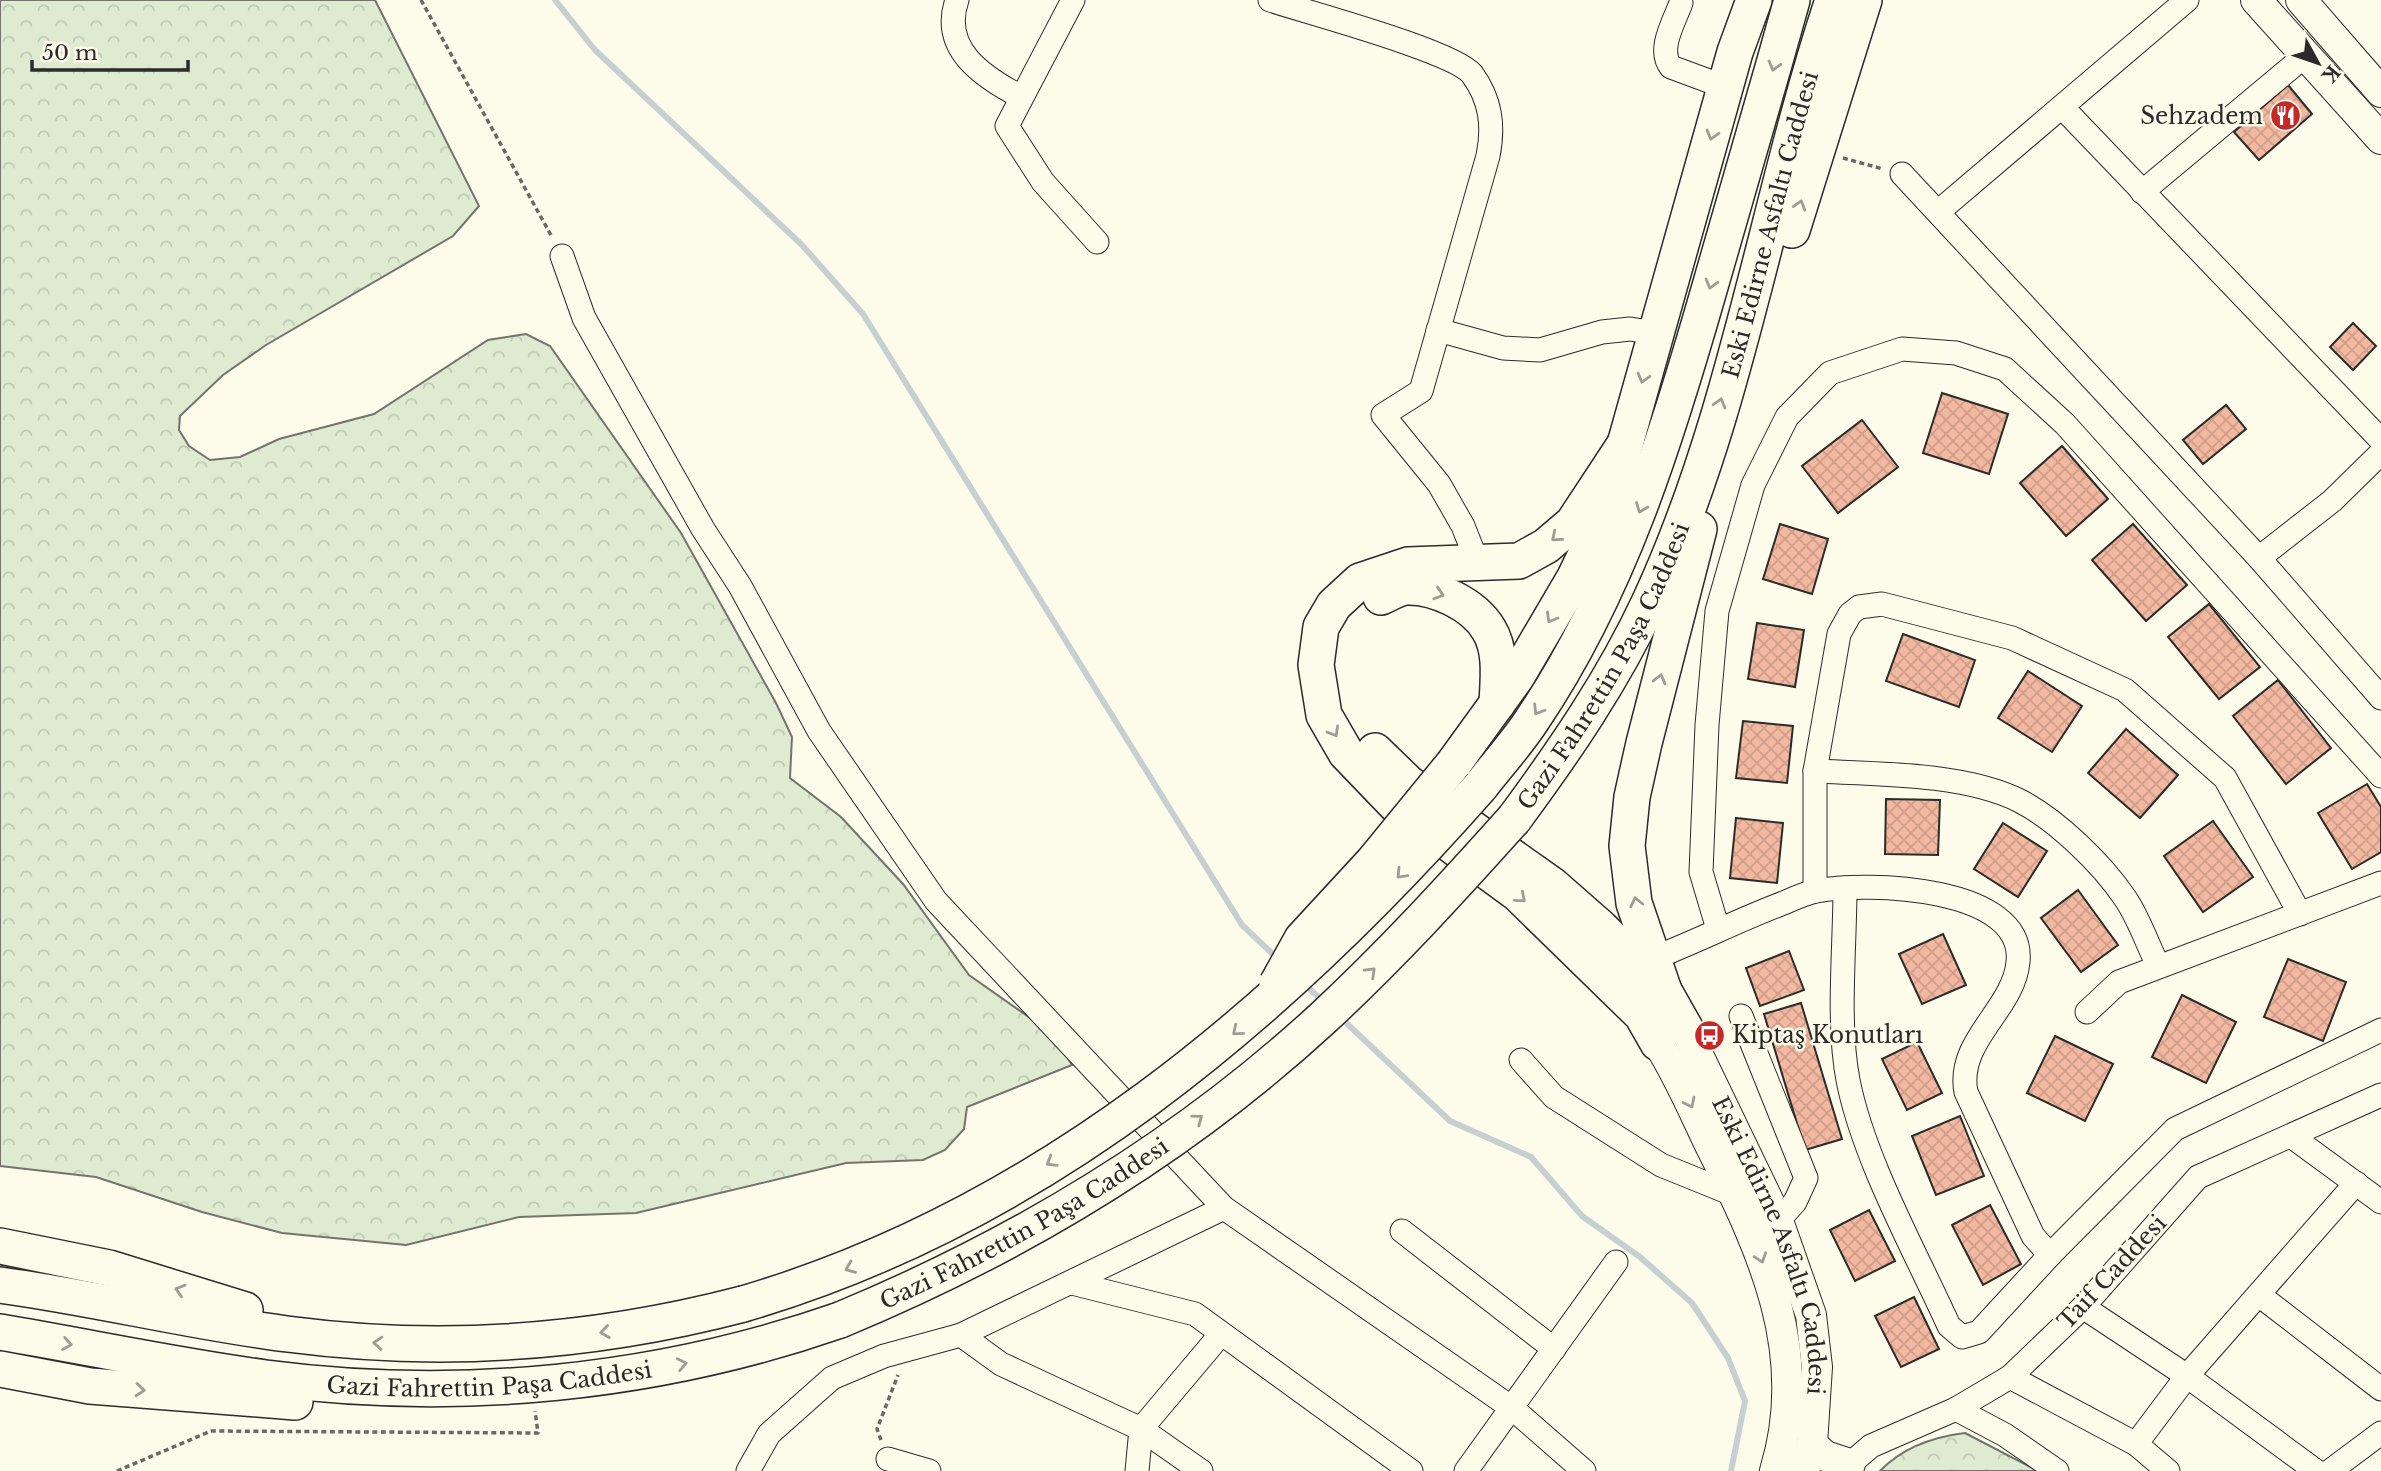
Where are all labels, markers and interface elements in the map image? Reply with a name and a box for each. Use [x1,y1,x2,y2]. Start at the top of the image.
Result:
scale bar [32,28,187,72]
north arrow [2283,28,2353,98]
text: 50 m [42,40,98,66]
one-way arrow [1767,59,1782,71]
text: K [2316,60,2344,88]
street label: Eski Edirne Asfaltı Caddesi [1716,68,1824,381]
restaurant icon: Sehzadem [2269,99,2303,133]
place label: Sehzadem [2140,102,2263,130]
one-way arrow [1706,129,1720,141]
one-way arrow [1792,199,1807,211]
one-way arrow [1704,278,1719,290]
one-way arrow [1637,372,1652,384]
one-way arrow [1712,397,1727,409]
one-way arrow [1635,501,1649,513]
street label: Gazi Fahrettin Paşa Caddesi [1511,519,1695,815]
one-way arrow [1551,529,1563,542]
one-way arrow [1432,586,1444,600]
one-way arrow [1546,611,1559,624]
one-way arrow [1652,673,1666,685]
one-way arrow [1534,703,1547,716]
one-way arrow [1326,725,1339,737]
one-way arrow [1397,866,1410,879]
one-way arrow [1512,890,1525,902]
one-way arrow [1629,897,1644,909]
one-way arrow [1363,967,1376,980]
bus stop icon: Kiptaş Konutları [1692,1018,1726,1052]
place label: Kiptaş Konutları [1732,1021,1923,1049]
one-way arrow [1232,1023,1245,1035]
street label: Eski Edirne Asfaltı Caddesi [1706,1092,1831,1396]
one-way arrow [1681,1096,1695,1108]
one-way arrow [1190,1115,1203,1128]
street label: Gazi Fahrettin Paşa Caddesi [875,1132,1174,1315]
one-way arrow [1046,1154,1059,1167]
street label: Taif Caddesi [2052,1209,2172,1335]
one-way arrow [1753,1251,1767,1264]
one-way arrow [845,1259,857,1273]
one-way arrow [174,1283,186,1298]
one-way arrow [599,1324,610,1339]
one-way arrow [372,1335,383,1350]
one-way arrow [61,1336,73,1351]
street label: Gazi Fahrettin Paşa Caddesi [325,1355,654,1403]
one-way arrow [676,1358,688,1373]
one-way arrow [135,1382,146,1397]

